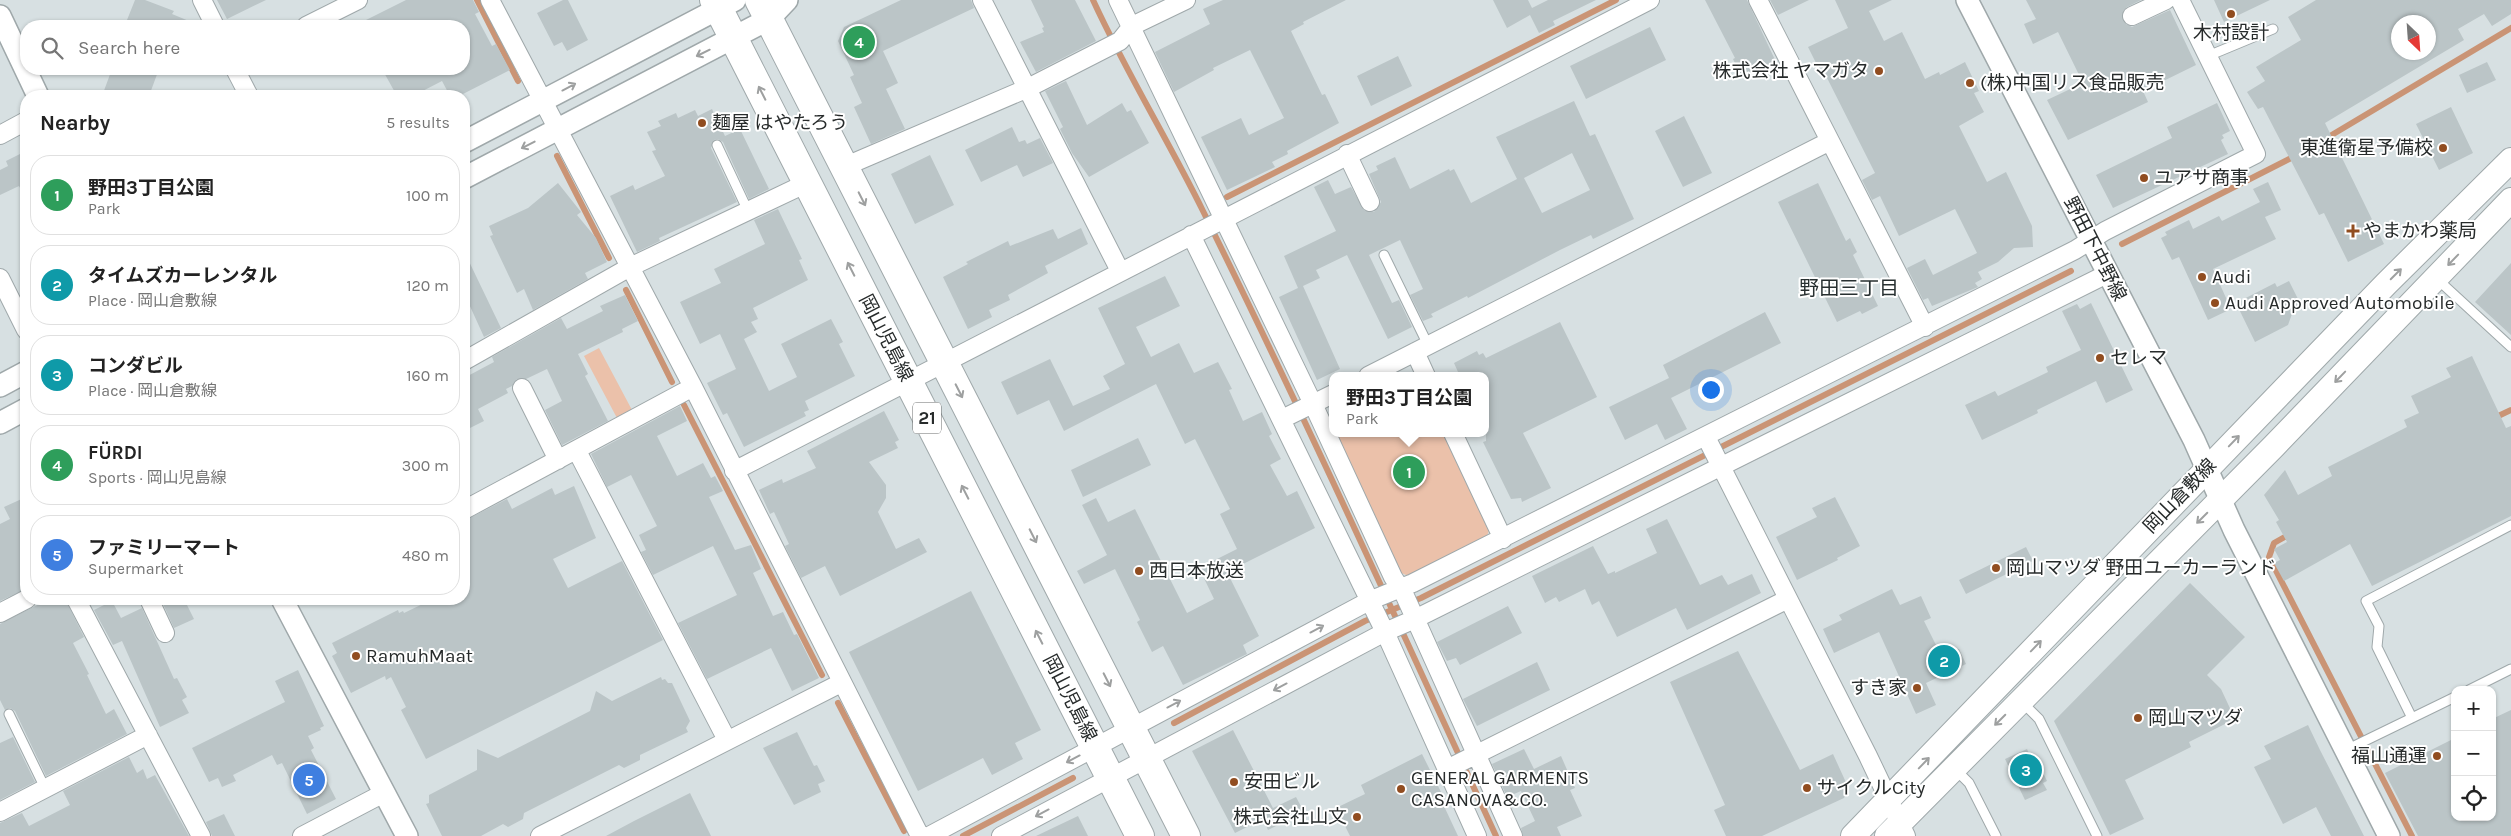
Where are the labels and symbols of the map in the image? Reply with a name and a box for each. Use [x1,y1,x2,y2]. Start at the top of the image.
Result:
marker: 木村設計 [2225,8,2237,20]
north arrow [2391,15,2436,60]
place label: 木村設計 [2193,22,2269,44]
pin: 4 [843,23,875,61]
one-way arrow [695,48,710,58]
place label: 株式会社 ヤマガタ [1712,60,1869,82]
marker: 株式会社 ヤマガタ [1873,65,1885,77]
place label: (株)中国リス食品販売 [1980,72,2165,94]
marker: (株)中国リス食品販売 [1964,77,1976,89]
one-way arrow [561,82,576,92]
one-way arrow [757,86,766,101]
place label: 麺屋 はやたろう [712,112,848,134]
marker: 麺屋 はやたろう [696,117,708,129]
place label: 東進衛星予備校 [2300,137,2433,159]
one-way arrow [520,140,535,150]
marker: 東進衛星予備校 [2437,142,2449,154]
place label: ユアサ商事 [2154,167,2249,189]
marker: ユアサ商事 [2138,172,2150,184]
one-way arrow [858,191,867,206]
street label: 野田下中野線 [2059,193,2131,305]
place label: やまかわ薬局 [2363,220,2477,242]
marker: やまかわ薬局 [2347,225,2359,237]
one-way arrow [2447,254,2459,267]
one-way arrow [846,262,856,277]
place label: Audi [2212,266,2251,288]
one-way arrow [2390,268,2402,280]
marker: Audi [2196,271,2208,283]
district label: 野田三丁目 [1799,277,1899,300]
street label: 岡山児島線 [855,291,917,385]
place label: Audi Approved Automobile [2225,292,2454,314]
marker: Audi Approved Automobile [2209,297,2221,309]
place label: セレマ [2110,347,2167,369]
marker: セレマ [2094,352,2106,364]
one-way arrow [2334,371,2346,384]
your location [1698,377,1724,403]
one-way arrow [955,383,964,398]
road number: 21 [913,402,941,433]
one-way arrow [2228,435,2240,447]
pin: 1 [1393,453,1425,491]
street label: 岡山倉敷線 [2139,454,2221,538]
one-way arrow [960,485,969,500]
one-way arrow [2195,512,2208,524]
one-way arrow [1028,528,1038,543]
place label: 岡山マツダ 野田ユーカーランド [2006,557,2277,579]
place label: 西日本放送 [1149,560,1244,582]
marker: 岡山マツダ 野田ユーカーランド [1990,562,2002,574]
marker: 西日本放送 [1133,565,1145,577]
one-way arrow [1310,624,1325,634]
one-way arrow [1034,629,1044,644]
one-way arrow [2030,639,2042,652]
pin: 2 [1928,642,1960,680]
place label: RamuhMaat [366,645,473,667]
marker: RamuhMaat [350,650,362,662]
street label: 岡山児島線 [1039,651,1101,745]
one-way arrow [1102,672,1112,687]
place label: すき家 [1850,677,1907,699]
one-way arrow [1273,682,1288,692]
marker: すき家 [1911,682,1923,694]
one-way arrow [1166,699,1180,709]
place label: 岡山マツダ [2148,707,2243,729]
marker: 岡山マツダ [2132,712,2144,724]
one-way arrow [1994,713,2006,726]
place label: 福山通運 [2351,745,2427,767]
marker: 福山通運 [2431,750,2443,762]
pin: 3 [2010,751,2042,789]
one-way arrow [1066,755,1080,765]
one-way arrow [1918,757,1930,770]
pin: 5 [293,761,325,799]
place label: GENERAL GARMENTS CASANOVA&CO. [1411,767,1589,811]
place label: 安田ビル [1244,771,1320,793]
marker: 安田ビル [1228,776,1240,788]
place label: サイクルCity [1817,777,1926,799]
marker: サイクルCity [1801,782,1813,794]
marker: GENERAL GARMENTS CASANOVA&CO. [1395,783,1407,795]
place label: 株式会社山文 [1233,806,1347,828]
one-way arrow [1036,809,1050,819]
marker: 株式会社山文 [1351,811,1363,823]

